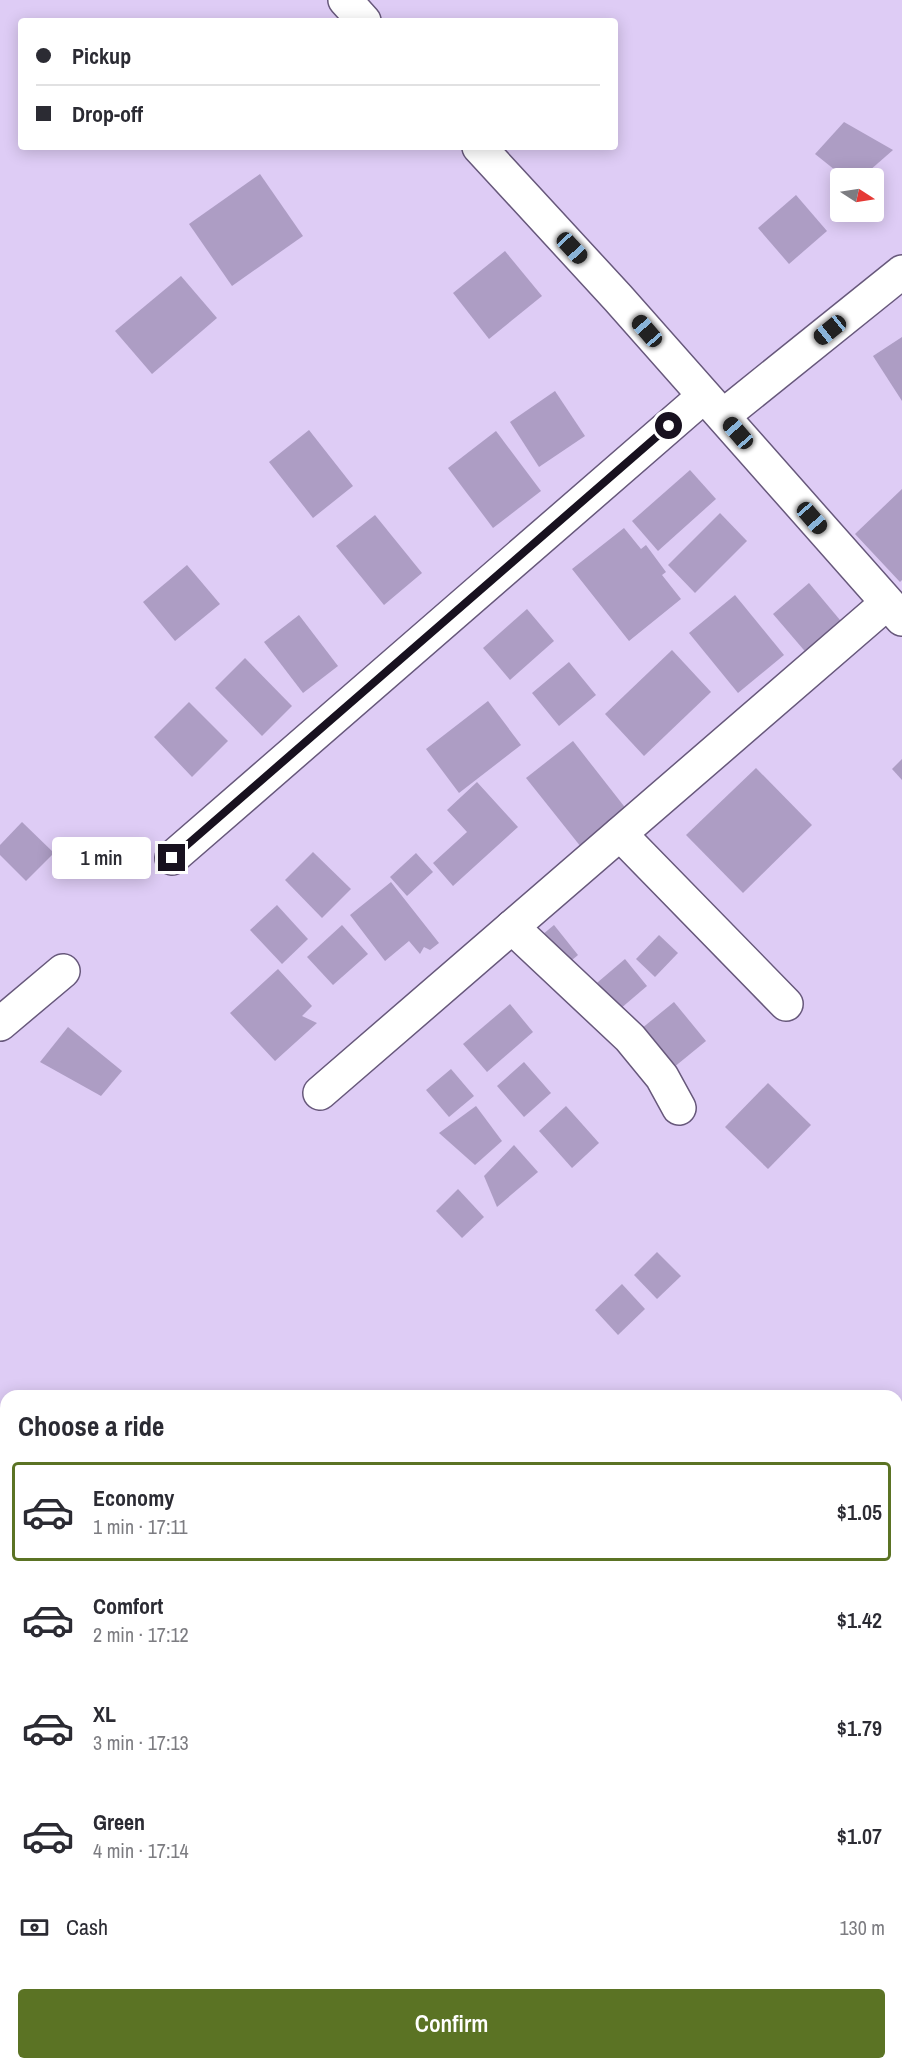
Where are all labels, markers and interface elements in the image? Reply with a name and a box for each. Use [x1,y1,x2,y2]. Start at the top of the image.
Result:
text: Pickup [72,41,131,71]
text: Drop-off [72,99,143,129]
north arrow [830,168,884,222]
map controls [830,168,884,222]
car [553,229,591,267]
car [628,312,666,350]
car [810,312,850,348]
route start [655,412,682,439]
car [719,414,757,452]
car [793,499,831,537]
callout: 1 min [52,837,151,879]
text: 1 min [80,844,123,871]
route end [158,844,185,871]
text: Choose a ride [18,1408,164,1444]
text: Economy [93,1483,174,1513]
icon: car [21,1485,75,1539]
text: $1.05 [837,1497,882,1527]
text: 1 min · 17:11 [93,1513,188,1540]
text: Comfort [93,1591,163,1621]
icon: car [21,1593,75,1647]
text: $1.42 [837,1605,882,1635]
text: 2 min · 17:12 [93,1621,189,1648]
text: XL [93,1699,116,1729]
icon: car [21,1701,75,1755]
text: $1.79 [837,1713,882,1743]
text: 3 min · 17:13 [93,1729,189,1756]
text: Green [93,1807,145,1837]
icon: car [21,1809,75,1863]
text: $1.07 [837,1821,882,1851]
text: 4 min · 17:14 [93,1837,189,1864]
icon: cash [18,1911,51,1944]
text: Cash [66,1912,108,1942]
text: 130 m [839,1914,885,1941]
button: Confirm [18,1989,885,2058]

